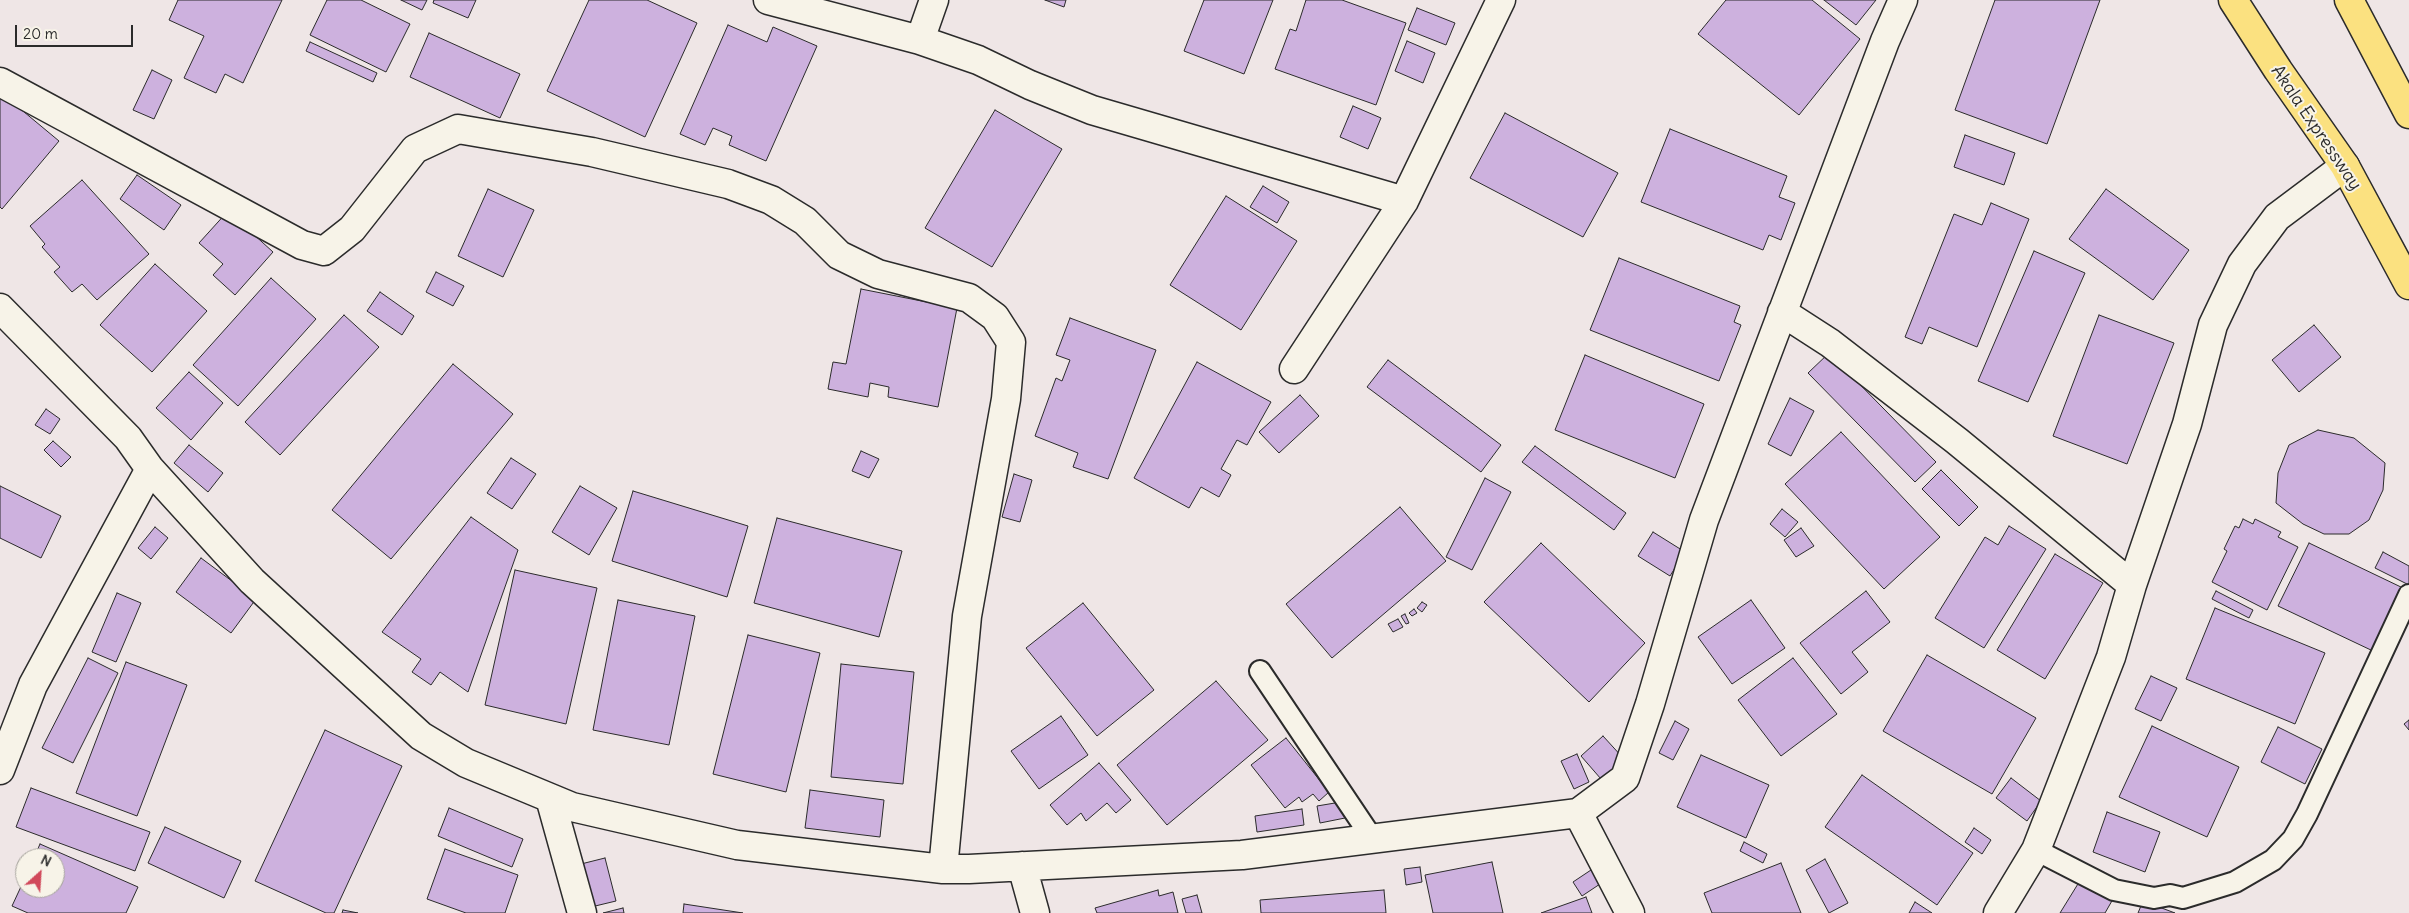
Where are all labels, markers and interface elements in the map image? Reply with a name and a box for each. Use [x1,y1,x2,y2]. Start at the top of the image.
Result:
scale bar [18,15,135,47]
text: 20 m [23,24,58,43]
street label: Akala Expressway [2266,61,2366,195]
north arrow [15,848,65,898]
text: N [38,850,54,871]

